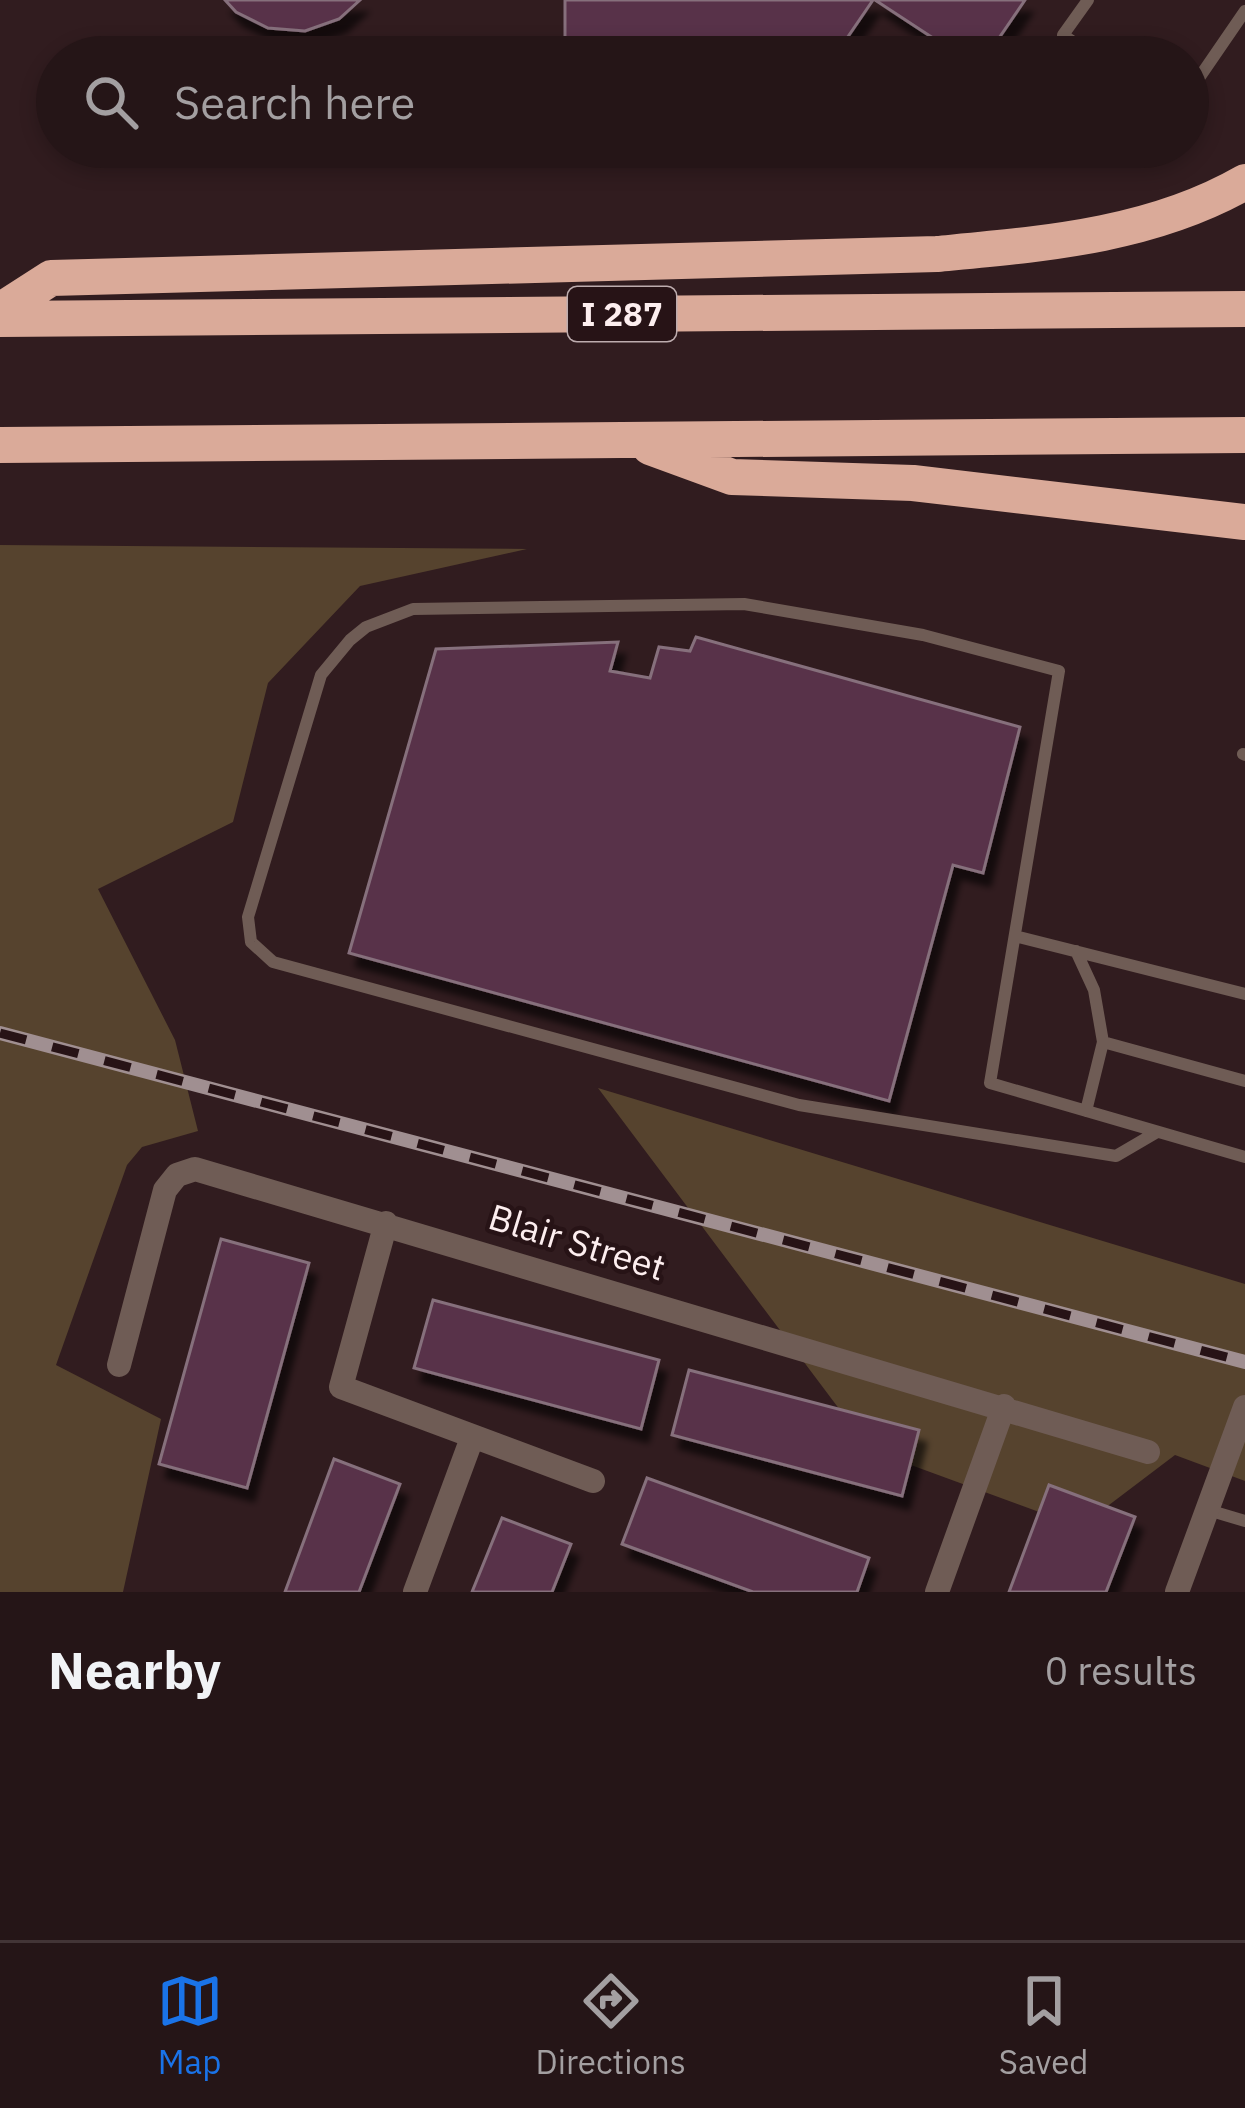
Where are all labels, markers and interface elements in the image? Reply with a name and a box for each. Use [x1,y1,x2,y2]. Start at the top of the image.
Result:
search box [36,36,1209,168]
icon: search [78,69,144,135]
text: Search here [174,73,415,131]
road number: I 287 [568,287,676,341]
street label: Blair Street [483,1192,671,1291]
text: Nearby [48,1637,221,1703]
text: 0 results [1045,1645,1197,1696]
tab: Map [157,1968,223,2083]
tab: Directions [536,1968,686,2083]
tab: Saved [999,1968,1088,2083]

